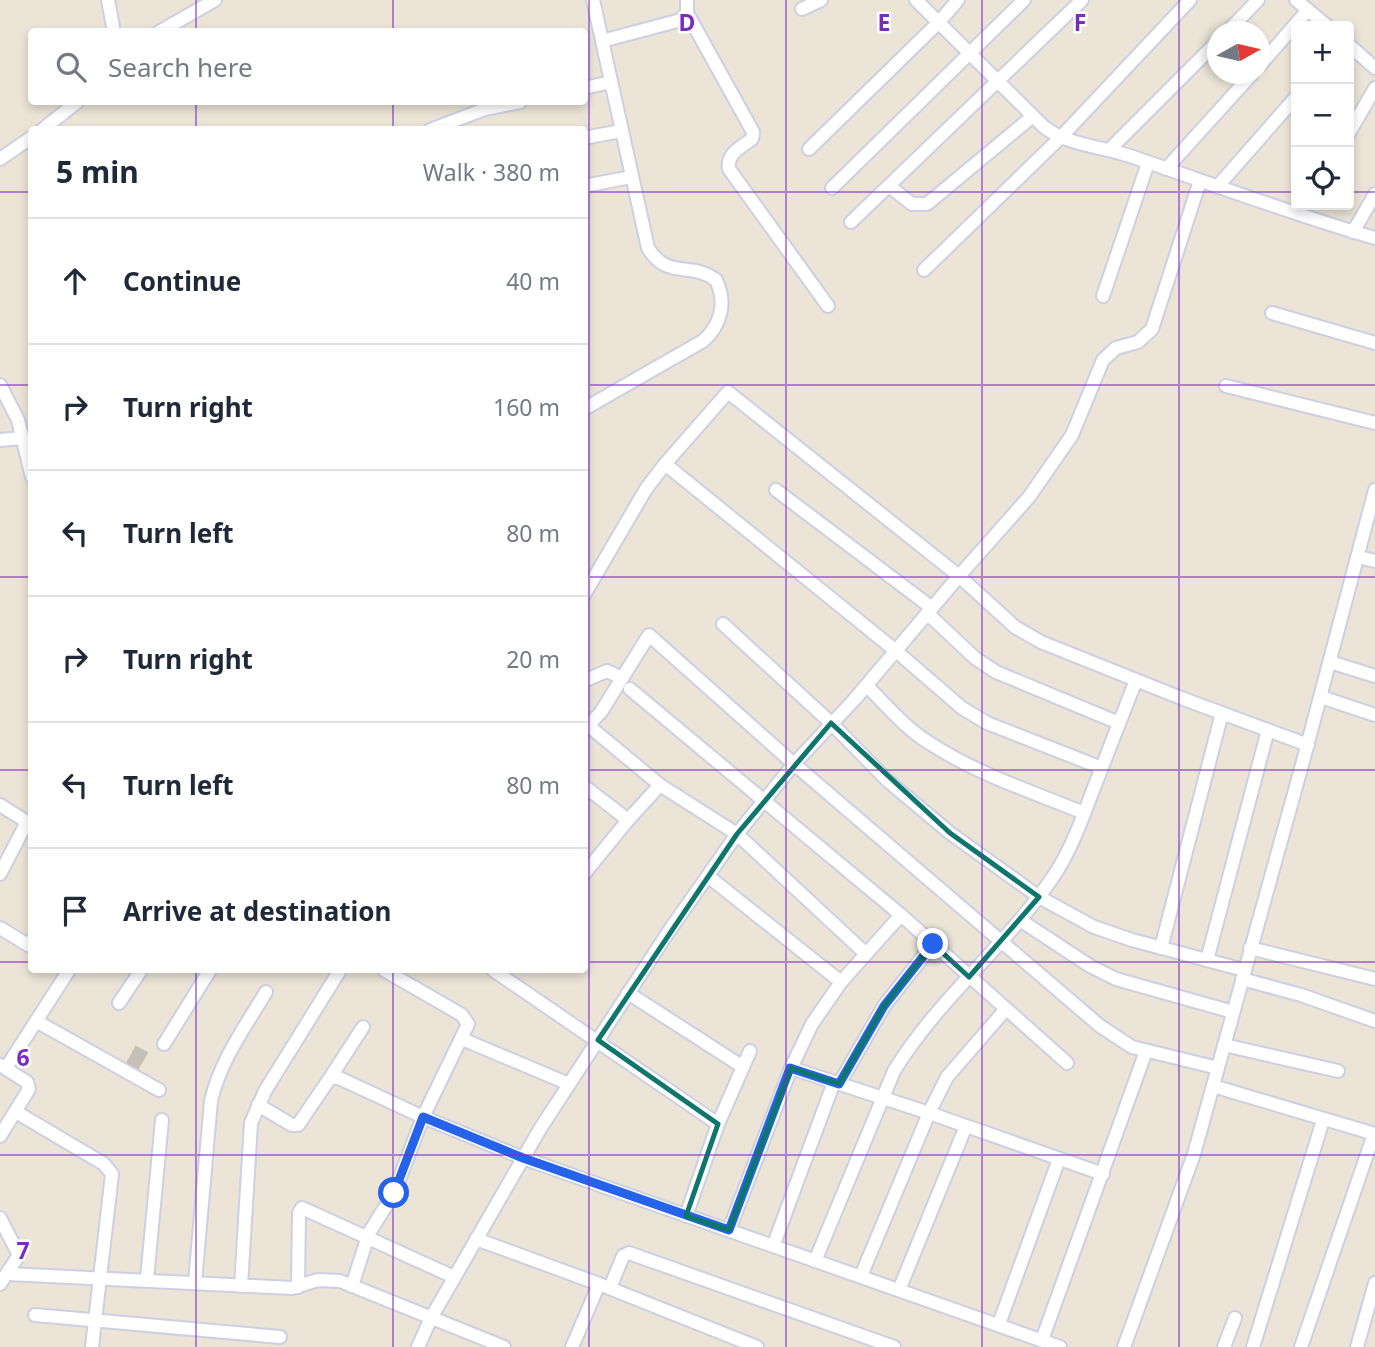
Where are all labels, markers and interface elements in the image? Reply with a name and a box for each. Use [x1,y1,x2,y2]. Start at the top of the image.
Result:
text: D [679,6,695,38]
text: E [878,6,890,38]
text: F [1074,6,1086,38]
north arrow [1207,21,1270,84]
map controls [1291,21,1354,210]
button: + [1291,21,1354,84]
search box [28,28,588,105]
icon: search [52,48,90,86]
text: Search here [108,49,253,85]
button: − [1291,84,1354,147]
button: locate [1291,147,1354,210]
text: 5 min [56,151,139,192]
text: Walk · 380 m [423,156,560,188]
icon: ahead [56,262,94,300]
text: Continue [123,263,241,299]
text: 40 m [506,265,560,297]
icon: right [56,388,94,426]
text: Turn right [123,389,253,425]
text: 160 m [493,391,560,423]
icon: left [56,514,94,552]
text: Turn left [123,515,234,551]
text: 80 m [506,517,560,549]
icon: right [56,640,94,678]
text: Turn right [123,641,253,677]
text: 20 m [506,643,560,675]
icon: left [56,766,94,804]
text: Turn left [123,767,234,803]
text: 80 m [506,769,560,801]
icon: arrive [56,892,94,930]
text: Arrive at destination [123,893,392,929]
route end [917,928,948,959]
text: 6 [16,1041,30,1073]
route start [378,1177,409,1208]
text: 7 [16,1234,30,1266]

